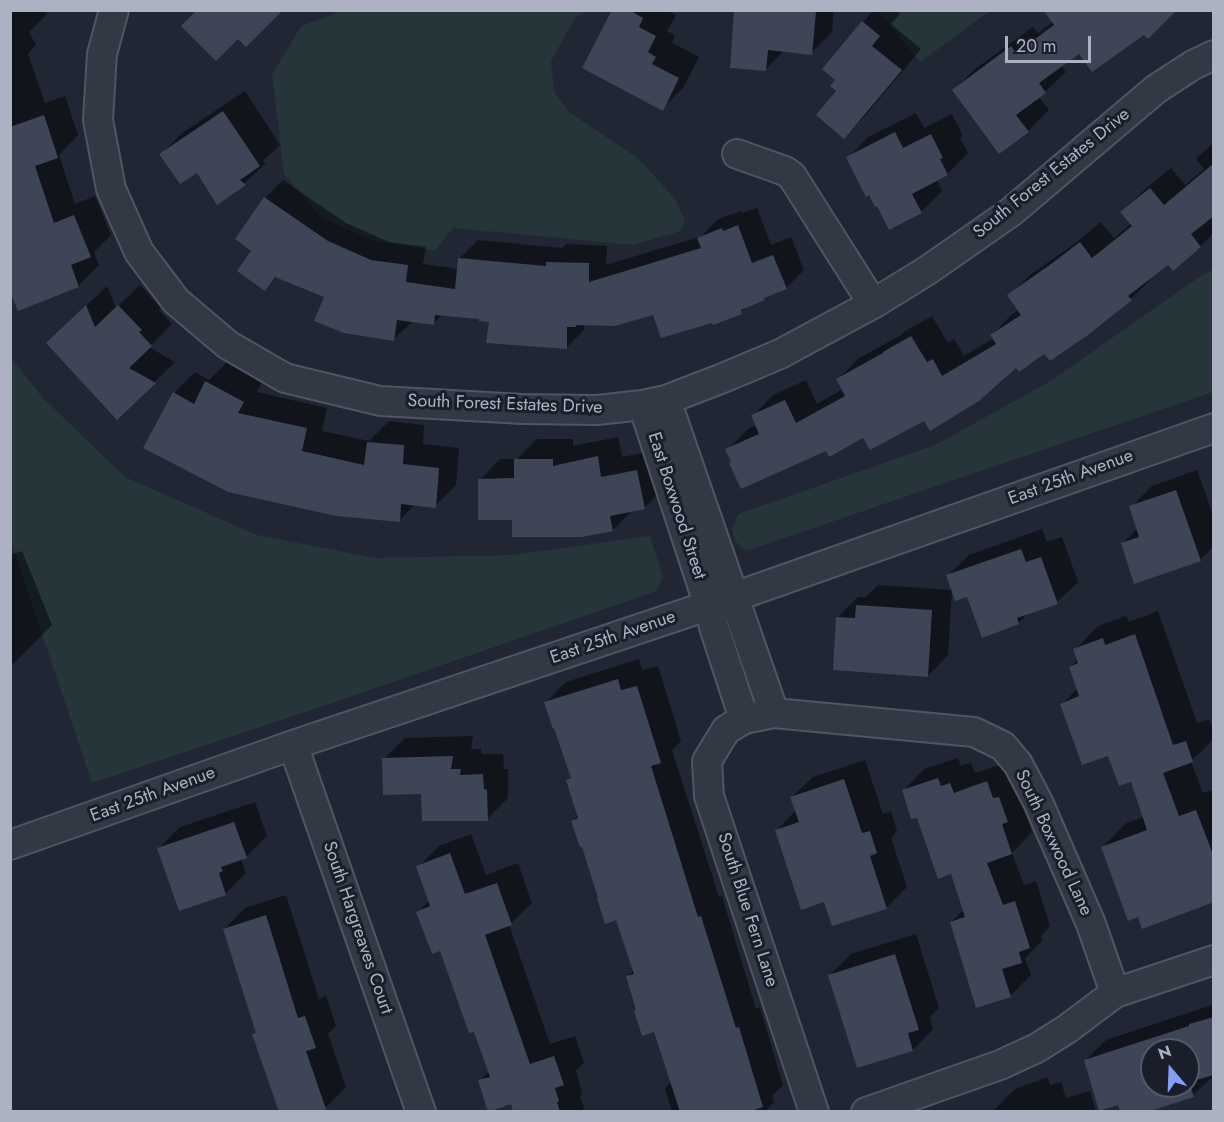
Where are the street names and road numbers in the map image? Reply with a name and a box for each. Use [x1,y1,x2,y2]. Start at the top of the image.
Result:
street label: South Forest Estates Drive [969,104,1135,244]
street label: South Forest Estates Drive [407,391,603,419]
street label: East Boxwood Street [642,430,710,582]
street label: East 25th Avenue [1006,445,1136,511]
street label: East 25th Avenue [547,606,679,670]
street label: East 25th Avenue [88,762,218,828]
street label: South Boxwood Lane [1010,767,1096,919]
street label: South Blue Fern Lane [712,830,782,990]
street label: South Hargreaves Court [317,839,397,1017]

